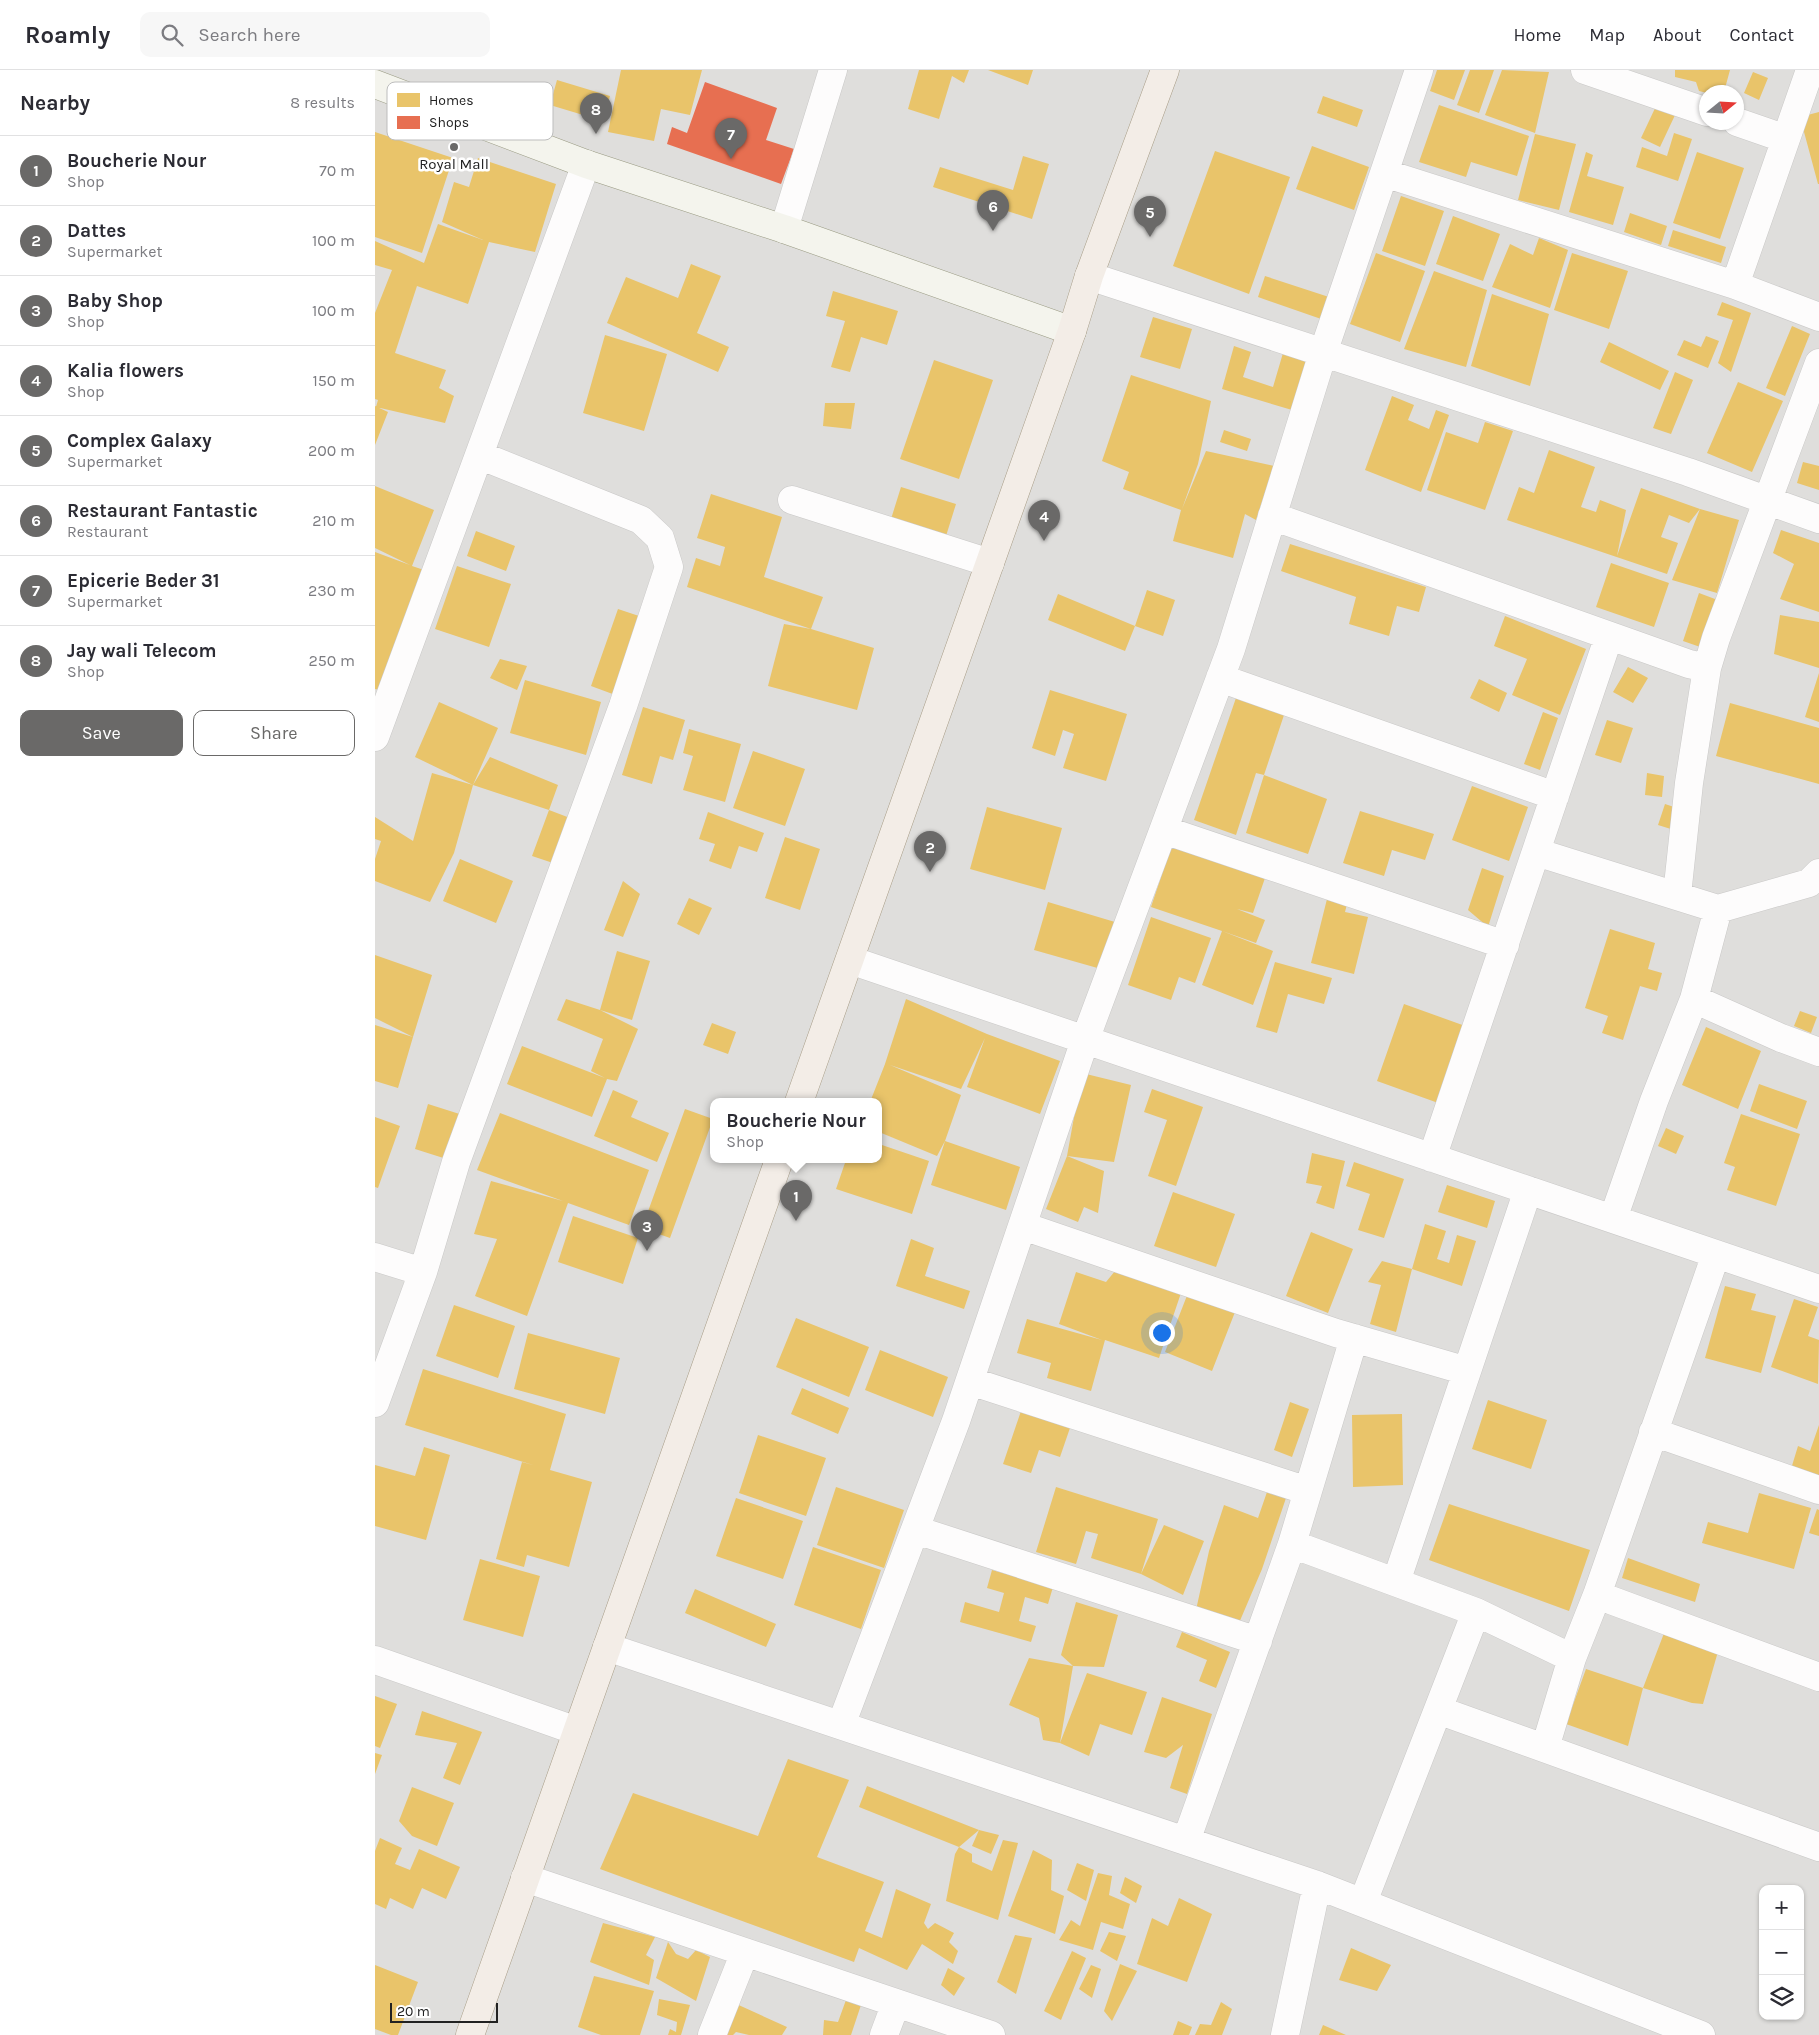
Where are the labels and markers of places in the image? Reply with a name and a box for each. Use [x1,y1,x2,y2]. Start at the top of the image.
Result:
pin: 8 [580,93,612,134]
pin: 7 [715,118,747,159]
marker: Royal Mall [448,141,460,153]
place label: Royal Mall [419,155,489,173]
pin: 6 [977,190,1009,231]
pin: 5 [1134,196,1166,237]
pin: 4 [1028,500,1060,541]
pin: 2 [914,831,946,872]
pin: 1 [780,1180,812,1221]
pin: 3 [631,1210,663,1251]

